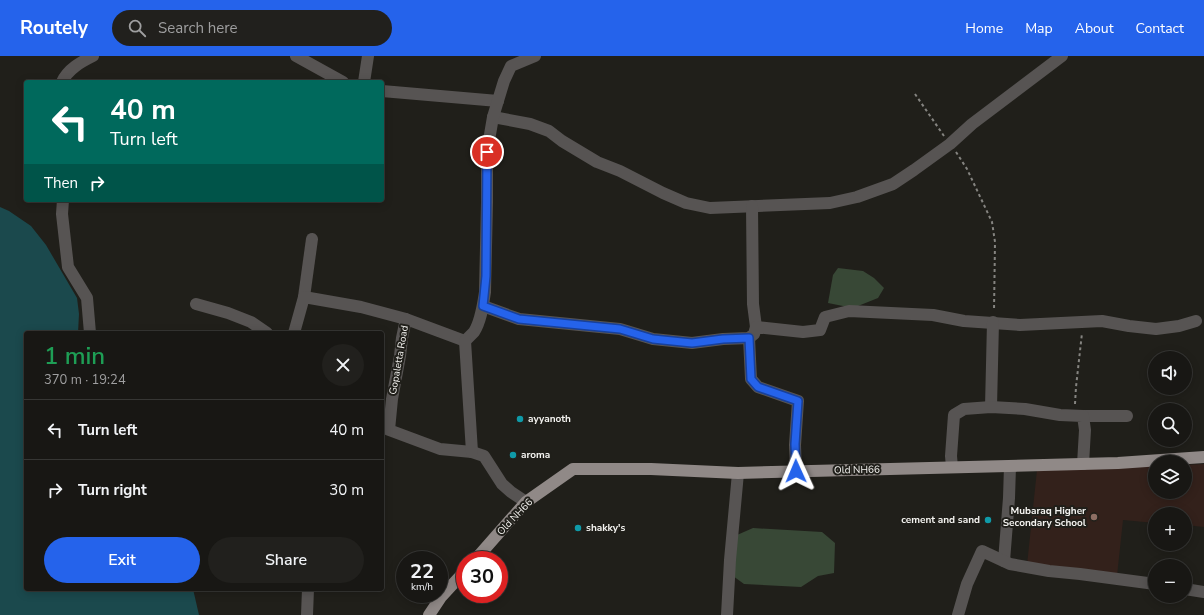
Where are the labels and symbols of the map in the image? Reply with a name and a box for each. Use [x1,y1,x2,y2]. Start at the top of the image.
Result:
pin [470,135,504,169]
street label: Gopaletta Road [386,324,412,396]
place label: ayyanoth [528,412,571,426]
marker: ayyanoth [515,414,525,424]
place label: aroma [521,448,550,462]
marker: aroma [508,450,518,460]
position arrow [775,450,817,492]
street label: Old NH66 [834,463,880,477]
street label: Old NH66 [494,496,536,538]
place label: Mubaraq Higher Secondary School [1003,504,1087,530]
marker: Mubaraq Higher Secondary School [1089,512,1099,522]
place label: cement and sand [901,513,980,527]
marker: cement and sand [983,515,993,525]
place label: shakky's [586,521,625,535]
marker: shakky's [573,523,583,533]
speed limit sign: 30 [456,551,508,603]

